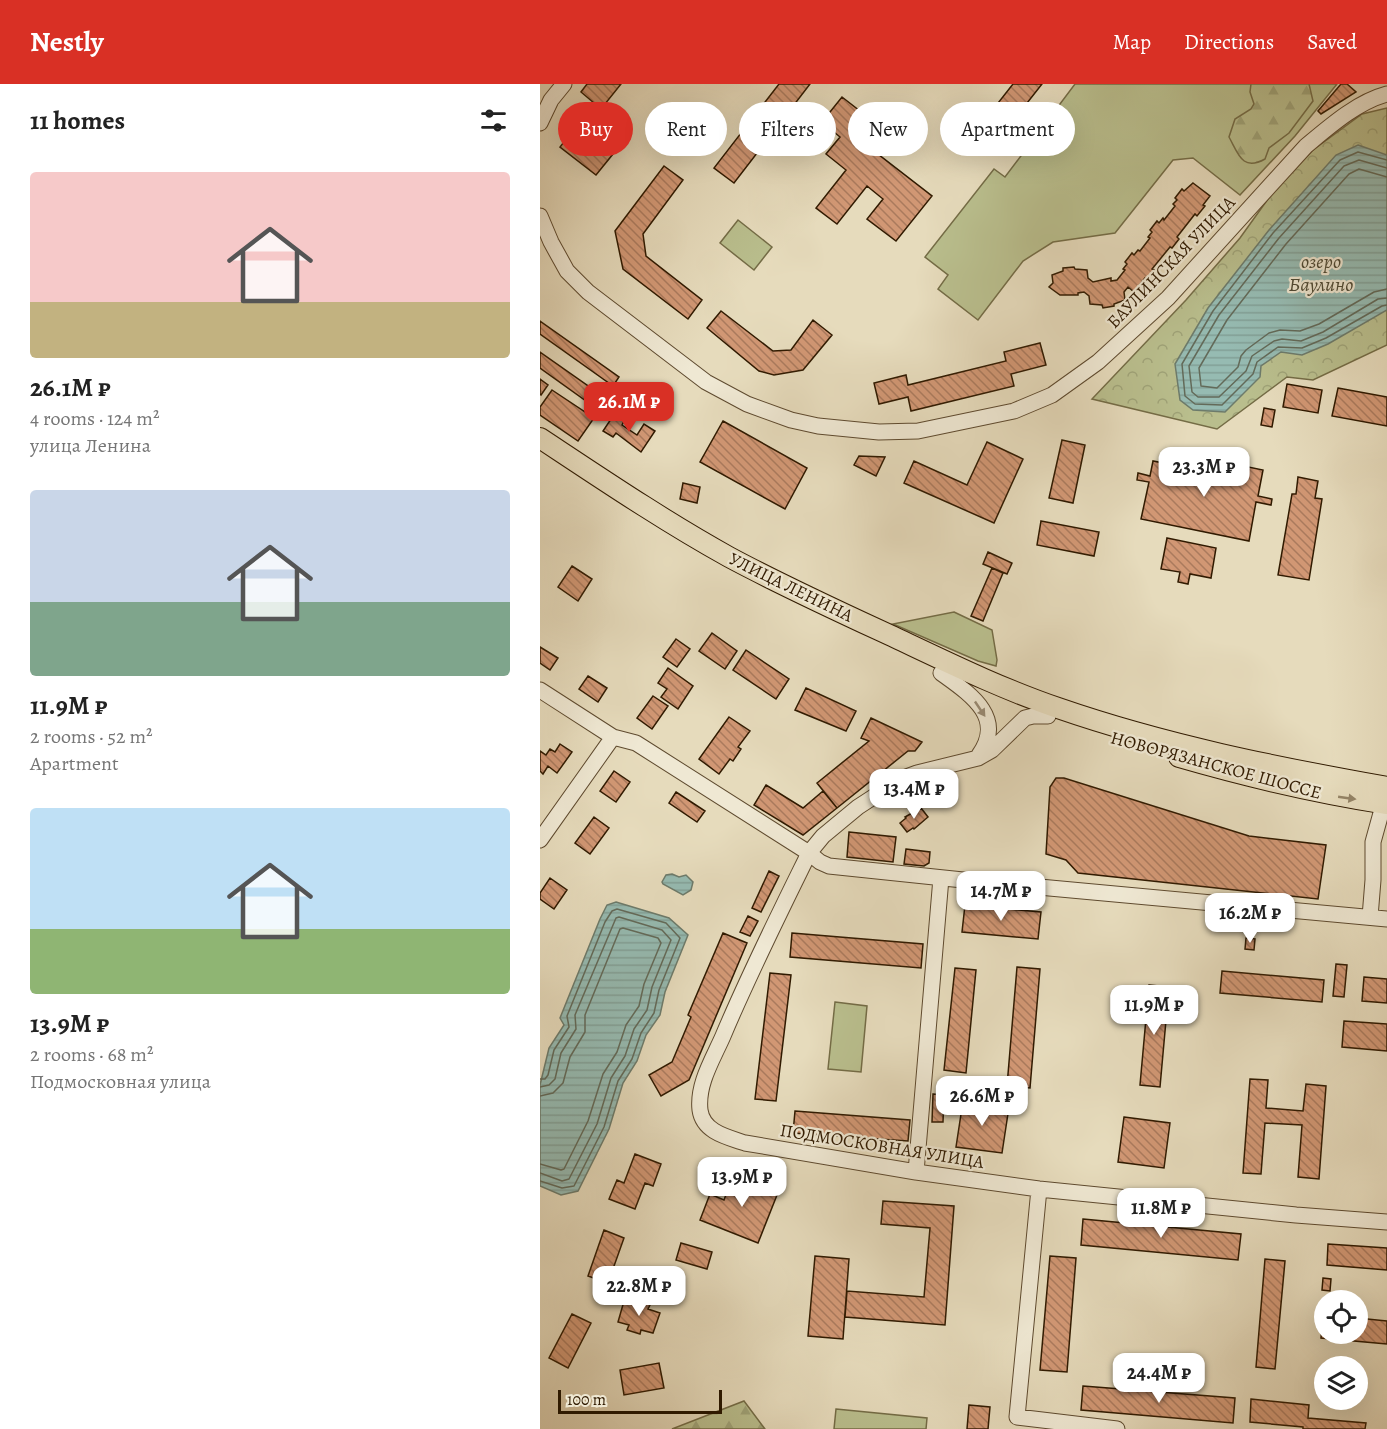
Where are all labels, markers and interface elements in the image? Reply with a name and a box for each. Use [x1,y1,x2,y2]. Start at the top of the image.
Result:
text: Nestly [30,23,104,61]
text: Map [1113,28,1151,56]
text: Directions [1184,28,1274,56]
text: Saved [1307,28,1357,56]
chip: Buy [558,102,633,156]
chip: Rent [645,102,727,156]
chip: Filters [739,102,836,156]
chip: New [848,102,928,156]
chip: Apartment [940,102,1075,156]
text: 11 homes [30,103,125,138]
icon: filters [477,104,510,137]
street label: БАУЛИНСКАЯ УЛИЦА [1102,190,1241,333]
icon: home [216,211,324,319]
water label: озеро Баулино [1289,248,1353,298]
text: 26.1M ₽ [30,370,111,405]
pin: 26.1M ₽ [574,382,684,433]
text: 26.1M ₽ [598,388,660,415]
text: 4 rooms · 124 m² [30,405,160,432]
text: улица Ленина [30,432,151,459]
pin: 23.3M ₽ [1149,447,1259,498]
text: 23.3M ₽ [1173,453,1235,480]
icon: home [216,529,324,637]
street label: УЛИЦА ЛЕНИНА [725,547,857,628]
text: 11.9M ₽ [30,688,107,723]
one-way arrow [975,701,986,717]
text: 2 rooms · 52 m² [30,723,153,750]
street label: НОВОРЯЗАНСКОЕ ШОССЕ [1108,725,1324,805]
text: Apartment [30,750,119,777]
pin: 13.4M ₽ [859,769,969,820]
text: 13.4M ₽ [883,775,945,802]
one-way arrow [1338,793,1357,802]
icon: home [216,847,324,955]
pin: 14.7M ₽ [946,871,1056,922]
text: 14.7M ₽ [970,877,1032,904]
pin: 16.2M ₽ [1195,893,1305,944]
text: 16.2M ₽ [1219,899,1281,926]
pin: 11.9M ₽ [1099,985,1209,1036]
text: 11.9M ₽ [1124,991,1184,1018]
text: 13.9M ₽ [30,1006,109,1041]
text: 2 rooms · 68 m² [30,1041,154,1068]
text: Подмосковная улица [30,1068,211,1095]
pin: 26.6M ₽ [927,1076,1037,1127]
text: 26.6M ₽ [950,1082,1014,1109]
street label: ПОДМОСКОВНАЯ УЛИЦА [778,1118,986,1174]
pin: 13.9M ₽ [687,1157,797,1208]
text: 13.9M ₽ [712,1163,772,1190]
pin: 11.8M ₽ [1106,1188,1216,1239]
text: 11.8M ₽ [1131,1194,1191,1221]
pin: 22.8M ₽ [584,1266,694,1317]
text: 22.8M ₽ [607,1272,671,1299]
map controls [1314,1290,1368,1410]
button: locate [1314,1290,1368,1344]
pin: 24.4M ₽ [1104,1353,1214,1404]
button: layers [1314,1356,1368,1410]
text: 24.4M ₽ [1127,1359,1191,1386]
scale bar [558,1387,722,1414]
text: 100 m [567,1389,606,1411]

